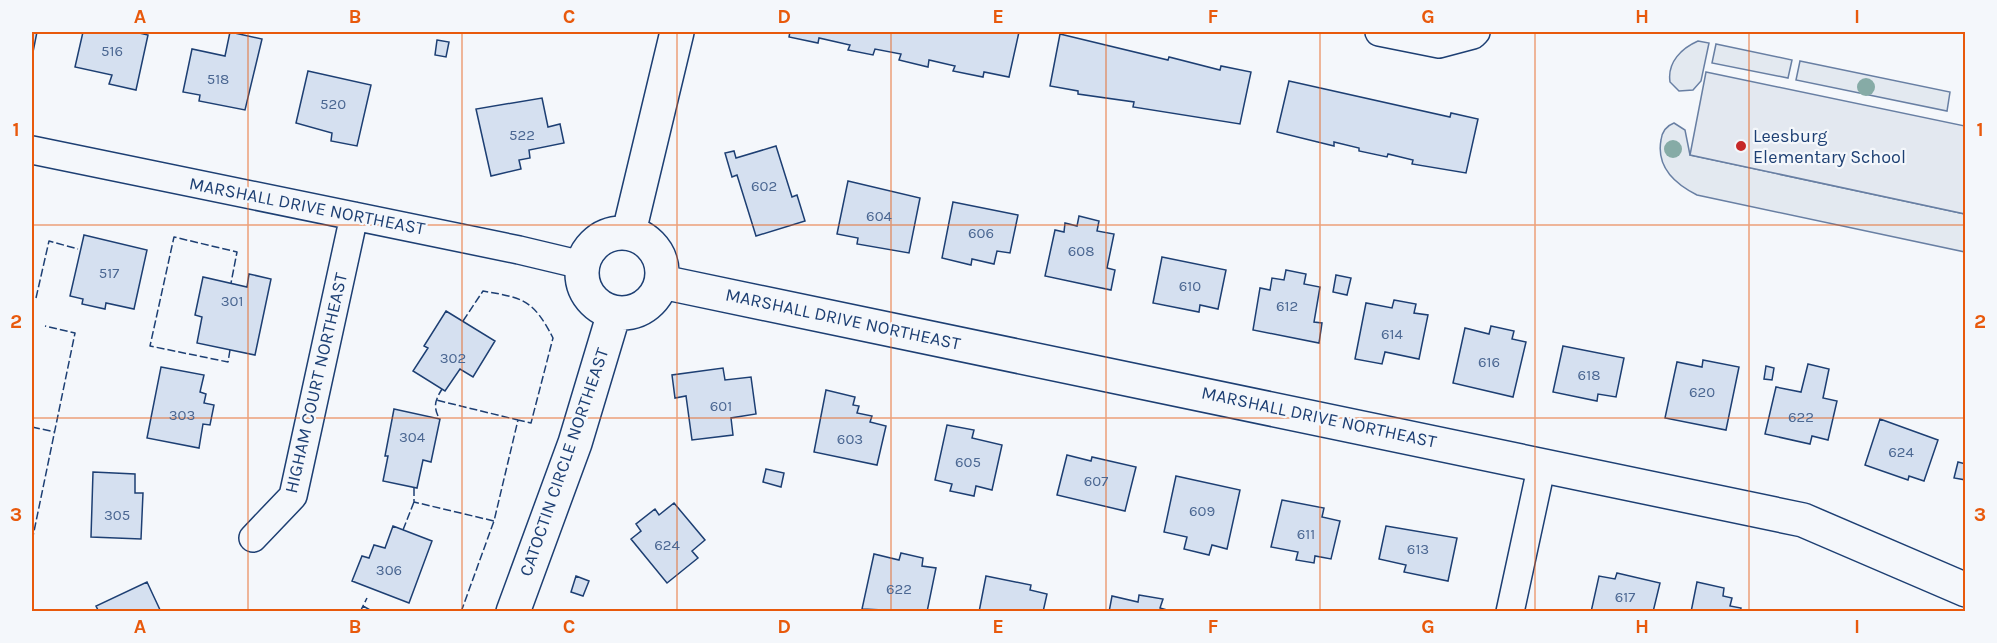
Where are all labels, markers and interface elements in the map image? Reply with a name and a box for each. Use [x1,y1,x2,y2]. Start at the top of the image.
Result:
text: A [134,5,147,28]
text: B [349,5,361,28]
text: C [563,5,575,28]
text: D [777,5,791,28]
text: E [992,5,1004,28]
text: F [1208,5,1219,28]
text: G [1421,5,1435,28]
text: H [1635,5,1649,28]
text: I [1854,5,1860,28]
house number: 516 [101,42,123,60]
house number: 518 [207,70,229,88]
house number: 520 [320,95,346,113]
text: 1 [12,118,20,141]
text: 1 [1976,118,1984,141]
place label: Leesburg Elementary School [1753,125,1906,168]
house number: 522 [509,126,535,144]
marker: Leesburg Elementary School [1734,139,1748,153]
street label: MARSHALL DRIVE NORTHEAST [187,172,427,240]
house number: 602 [751,177,777,195]
house number: 604 [866,207,893,225]
house number: 606 [968,224,994,242]
house number: 608 [1068,242,1094,260]
house number: 517 [99,264,119,282]
street label: HIGHAM COURT NORTHEAST [280,271,352,495]
house number: 610 [1179,277,1201,295]
street label: MARSHALL DRIVE NORTHEAST [723,283,963,355]
house number: 301 [221,292,243,310]
house number: 612 [1276,297,1298,315]
text: 2 [10,310,22,333]
text: 2 [1974,310,1986,333]
house number: 614 [1381,325,1404,343]
street label: CATOCTIN CIRCLE NORTHEAST [514,345,614,579]
house number: 302 [440,349,466,367]
house number: 616 [1478,353,1500,371]
house number: 618 [1578,366,1600,384]
street label: MARSHALL DRIVE NORTHEAST [1199,381,1439,453]
house number: 620 [1689,383,1715,401]
house number: 601 [710,397,732,415]
house number: 303 [169,406,195,424]
house number: 622 [1788,408,1814,426]
house number: 304 [399,428,426,446]
house number: 603 [837,430,863,448]
house number: 624 [1888,443,1914,461]
house number: 605 [955,453,981,471]
house number: 607 [1084,472,1108,490]
house number: 609 [1189,502,1215,520]
text: 3 [10,503,22,526]
text: 3 [1974,503,1986,526]
house number: 305 [104,506,130,524]
house number: 611 [1297,525,1315,543]
house number: 624 [654,536,680,554]
house number: 613 [1407,540,1429,558]
house number: 306 [376,561,402,579]
house number: 622 [886,580,912,598]
house number: 617 [1615,588,1635,606]
text: A [134,615,147,638]
text: B [349,615,361,638]
text: C [563,615,575,638]
text: D [777,615,791,638]
text: E [992,615,1004,638]
text: F [1208,615,1219,638]
text: G [1421,615,1435,638]
text: H [1635,615,1649,638]
text: I [1854,615,1860,638]

